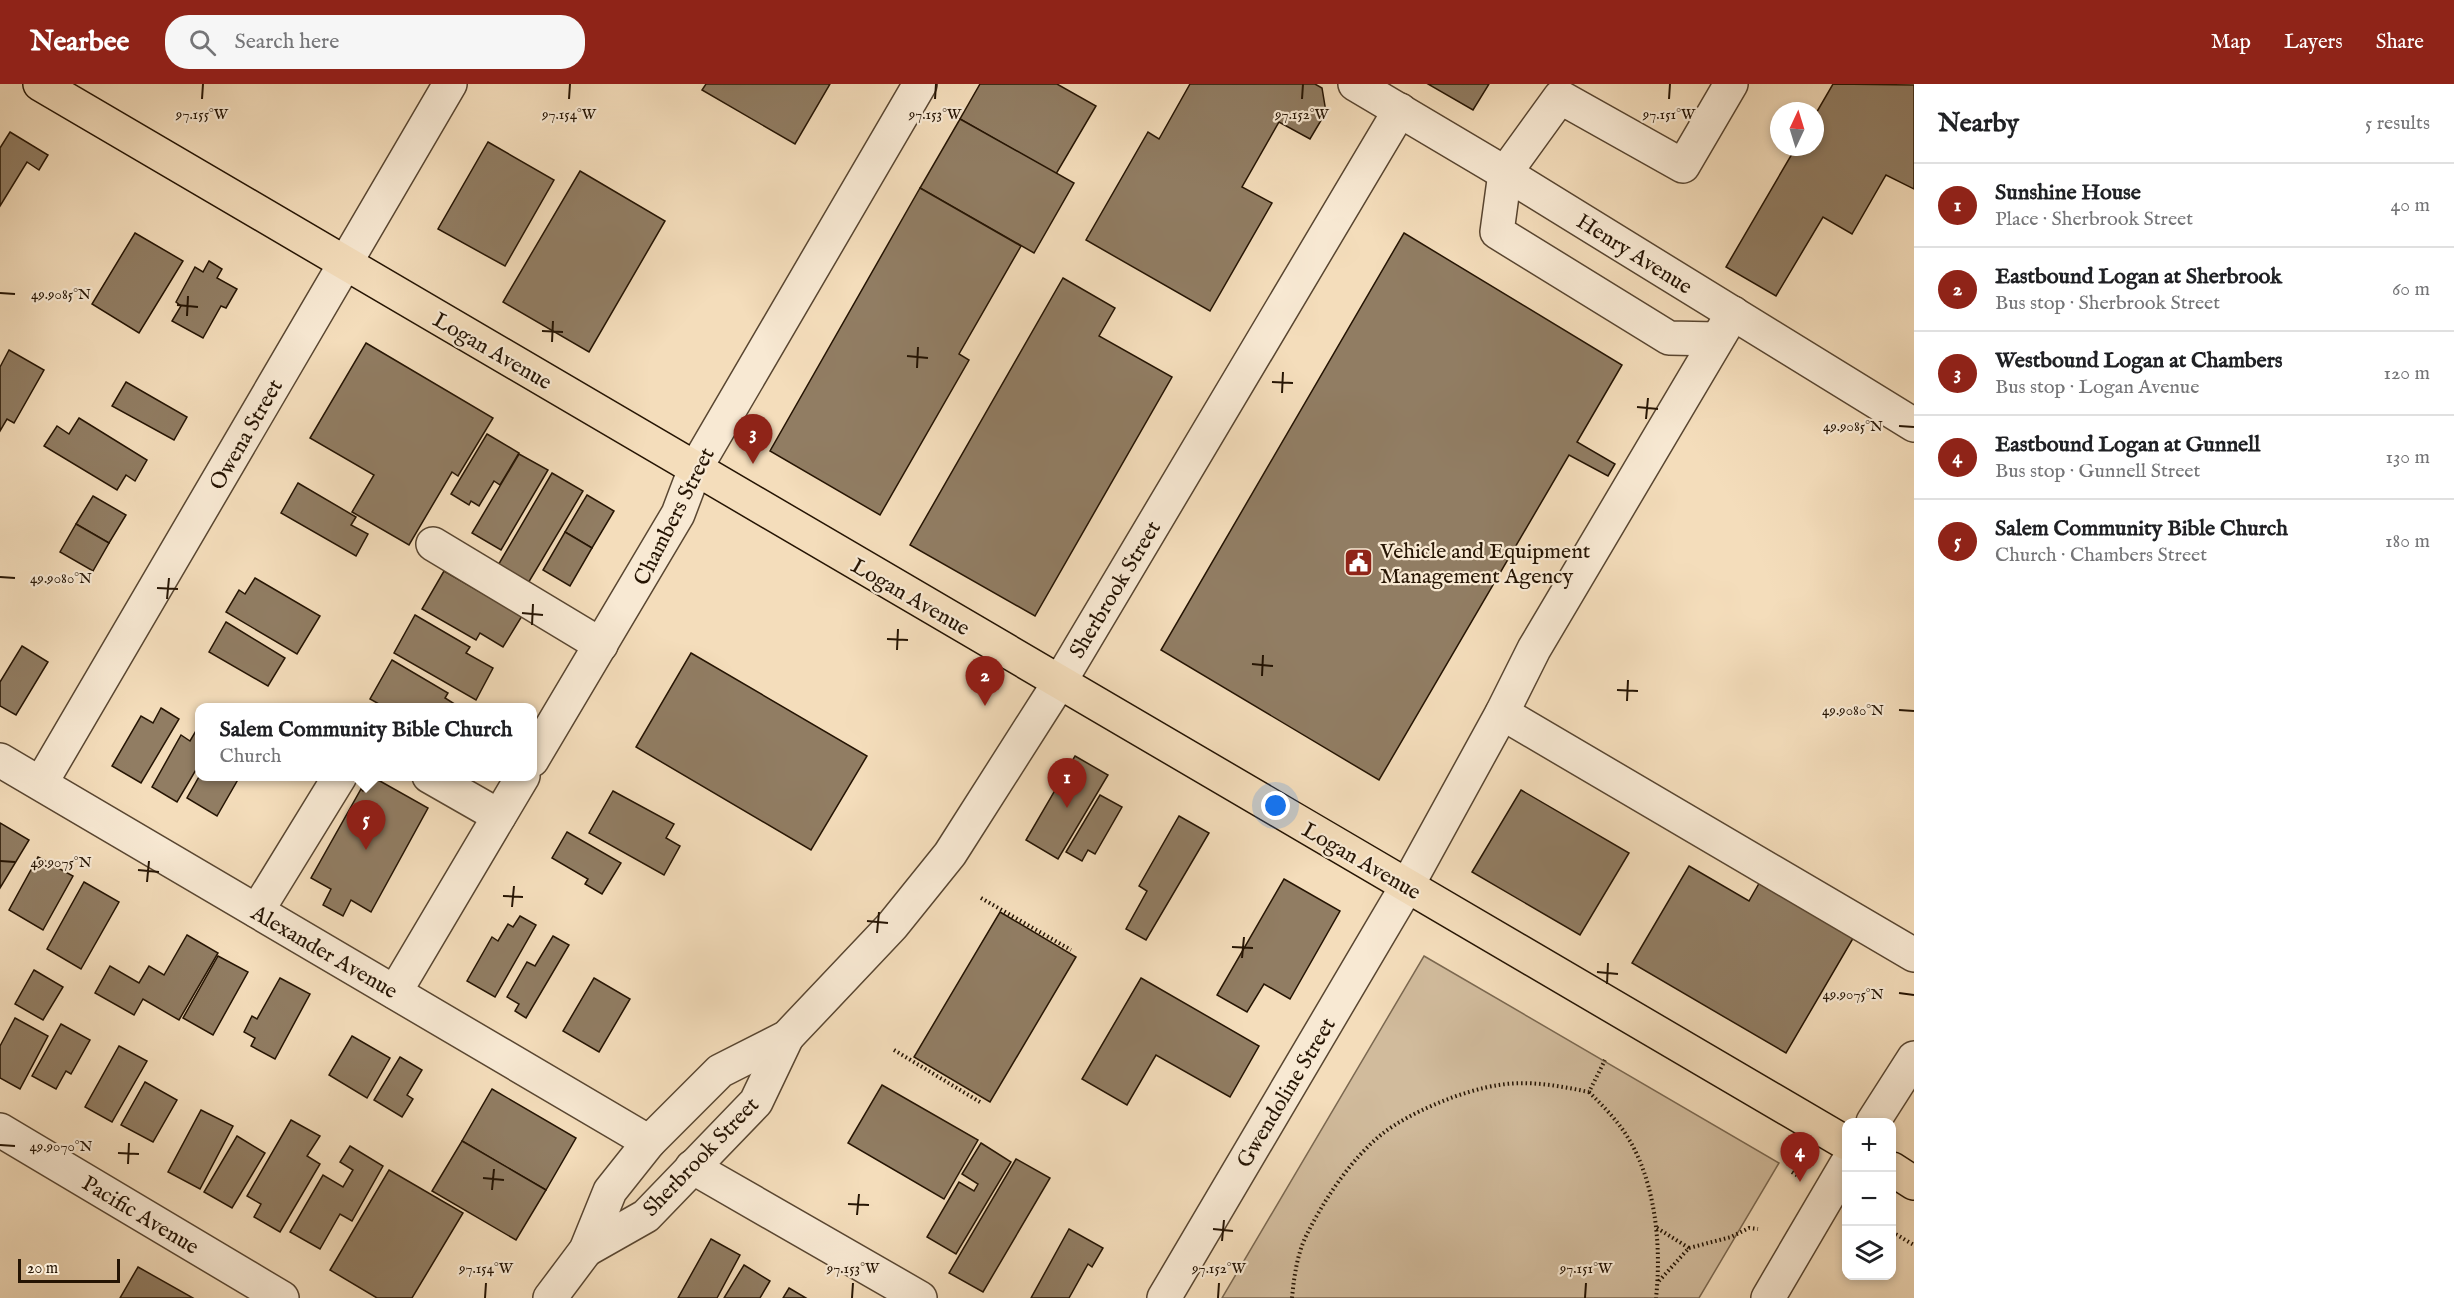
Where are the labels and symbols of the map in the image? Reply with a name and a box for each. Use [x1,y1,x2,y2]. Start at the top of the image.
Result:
north arrow [1770,102,1824,156]
text: 97.155°W [175,105,229,124]
text: 97.154°W [541,105,597,124]
text: 97.153°W [908,105,962,124]
text: 97.152°W [1274,105,1330,124]
text: 97.151°W [1642,105,1696,124]
street label: Henry Avenue [1571,208,1697,301]
text: 49.9085°N [31,285,91,304]
street label: Logan Avenue [427,306,557,397]
street label: Owena Street [204,374,290,495]
pin: 3 [734,414,772,464]
text: 49.9085°N [1823,417,1883,436]
street label: Chambers Street [628,443,722,591]
street label: Sherbrook Street [1064,516,1168,664]
place label: Vehicle and Equipment Management Agency [1379,538,1591,591]
public building icon: Vehicle and Equipment Management Agency [1343,547,1375,579]
street label: Logan Avenue [845,552,975,643]
text: 49.9080°N [30,569,92,588]
pin: 2 [966,656,1004,706]
text: 49.9080°N [1822,701,1884,720]
pin: 1 [1048,758,1086,808]
your location [1261,791,1290,820]
pin: 5 [346,800,386,850]
street label: Logan Avenue [1296,816,1426,907]
text: 49.9075°N [30,853,92,872]
street label: Alexander Avenue [245,899,402,1006]
text: 49.9075°N [1822,985,1884,1004]
street label: Gwendoline Street [1231,1012,1343,1173]
street label: Sherbrook Street [637,1091,766,1223]
pin: 4 [1780,1132,1820,1182]
text: 49.9070°N [29,1137,93,1156]
street label: Pacific Avenue [76,1170,204,1262]
scale bar [18,1256,120,1284]
text: 97.154°W [458,1259,514,1278]
text: 97.153°W [826,1259,880,1278]
text: 97.152°W [1191,1259,1247,1278]
text: 97.151°W [1559,1259,1613,1278]

